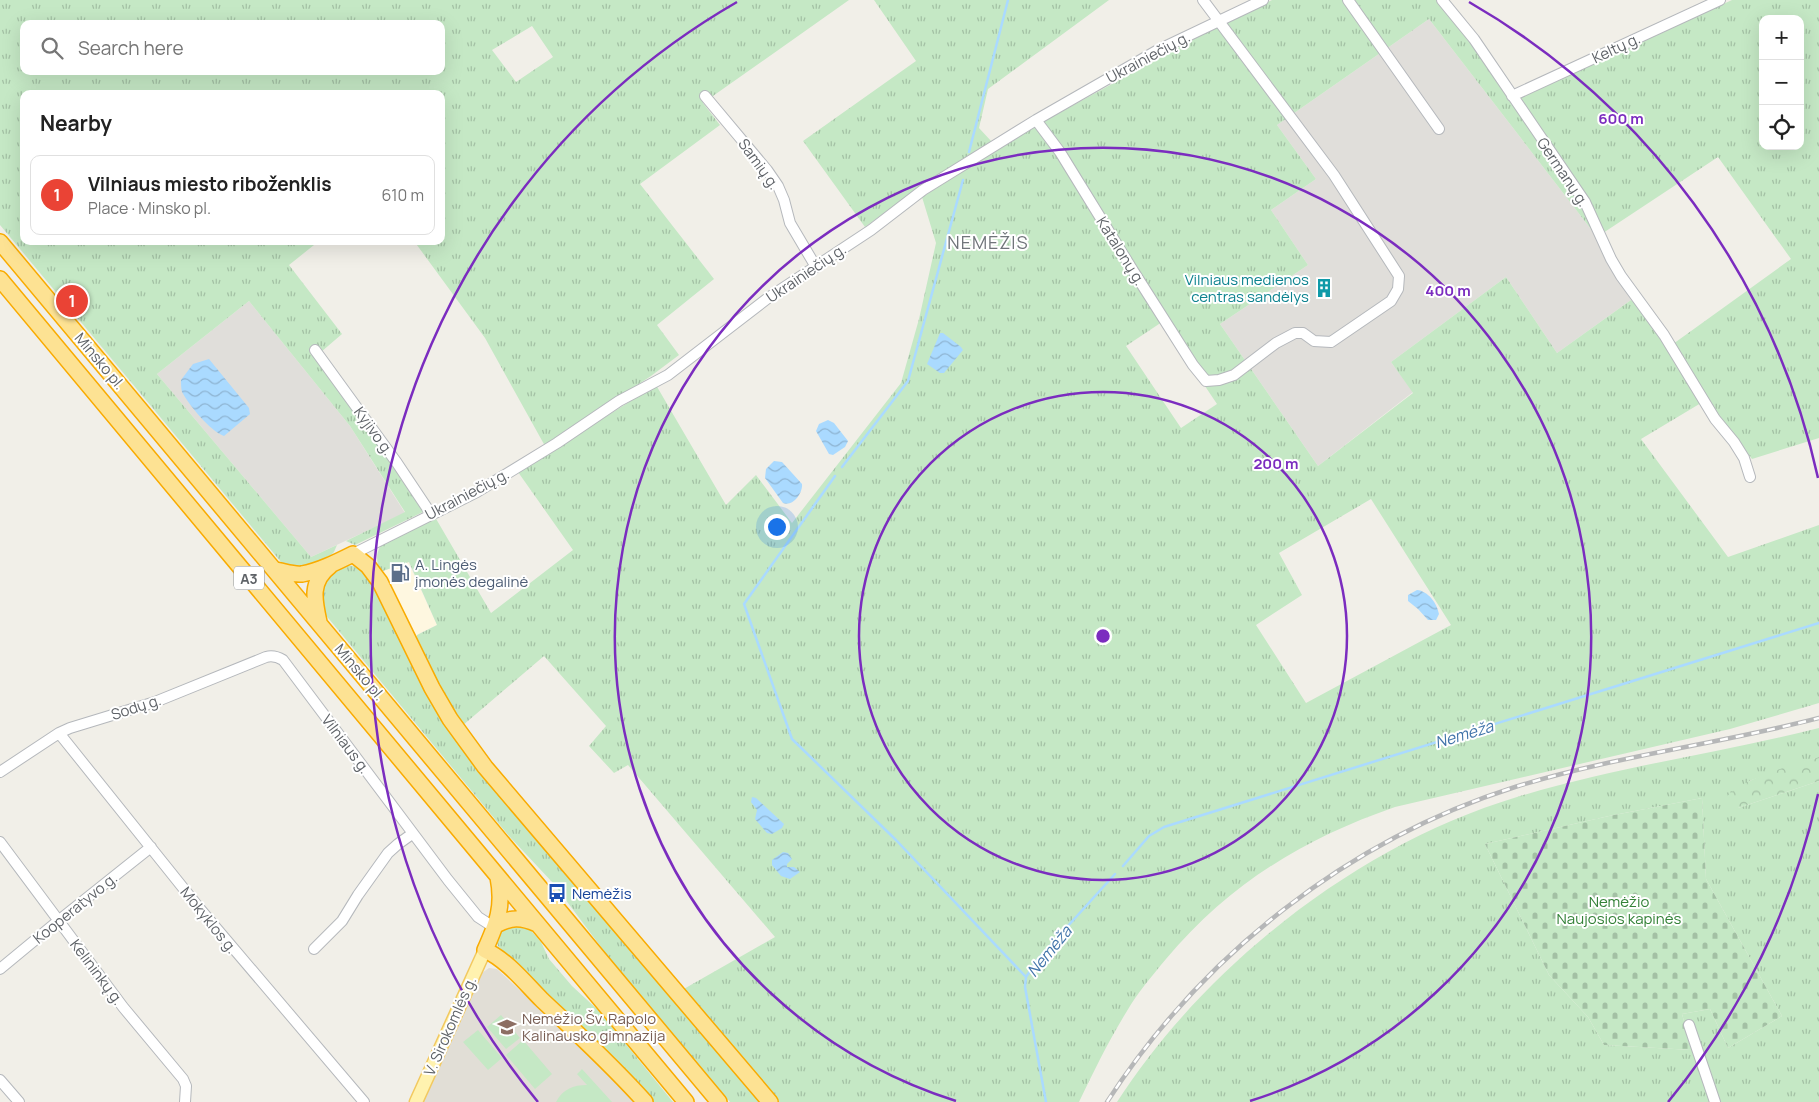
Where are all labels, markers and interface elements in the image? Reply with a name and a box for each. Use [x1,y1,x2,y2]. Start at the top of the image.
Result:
map controls [1759,15,1804,150]
button: + [1759,15,1804,60]
search box [20,20,445,75]
street label: Ukrainiečių g. [1102,26,1194,88]
street label: Keltų g. [1588,28,1644,68]
icon: search [38,34,66,62]
text: Search here [78,35,184,61]
button: − [1759,60,1804,105]
button: locate [1759,105,1804,150]
text: 600 m [1598,108,1644,129]
text: Nearby [40,109,112,137]
street label: Germanų g. [1532,133,1594,211]
street label: Samių g. [733,134,785,194]
text: Vilniaus miesto riboženklis [88,171,332,197]
text: 1 [53,184,61,206]
text: 610 m [382,184,424,206]
text: Place · Minsko pl. [88,197,211,219]
street label: Katalonų g. [1092,213,1150,289]
district label: NEMĖŽIS [947,230,1029,254]
street label: Ukrainiečių g. [762,238,850,308]
place label: Vilniaus medienos centras sandėlys [1185,269,1309,307]
building icon: Vilniaus medienos centras sandėlys [1313,277,1335,299]
text: 400 m [1425,280,1471,301]
pin: 1 [56,282,88,320]
street label: Minsko pl. [70,328,130,394]
street label: Kyjivo g. [349,402,399,460]
text: 200 m [1253,453,1299,474]
street label: Ukrainiečių g. [421,463,513,525]
your location [764,514,790,540]
place label: A. Lingės įmonės degalinė [414,554,528,592]
fuel station icon: A. Lingės įmonės degalinė [389,562,411,584]
road number: A3 [234,566,264,590]
centre of rings [1094,627,1112,645]
street label: Minsko pl. [330,639,390,705]
street label: Sodų g. [108,689,164,725]
street label: Vilniaus g. [317,710,375,778]
water label: Nemėža [1432,714,1497,753]
street label: Kooperatyvo g. [28,868,122,948]
street label: Mokyklos g. [176,882,242,958]
bus stop icon: Nemėžis [546,882,568,904]
place label: Nemėžis [572,883,632,904]
park label: Nemėžio Naujosios kapinės [1557,891,1682,929]
water label: Nemėža [1022,920,1077,981]
street label: Kelininkų g. [65,935,129,1009]
street label: V. Sirokomlės g. [419,973,481,1079]
place label: Nemėžio Šv. Rapolo Kalinausko gimnazija [522,1008,665,1046]
school or university icon: Nemėžio Šv. Rapolo Kalinausko gimnazija [496,1016,518,1038]

